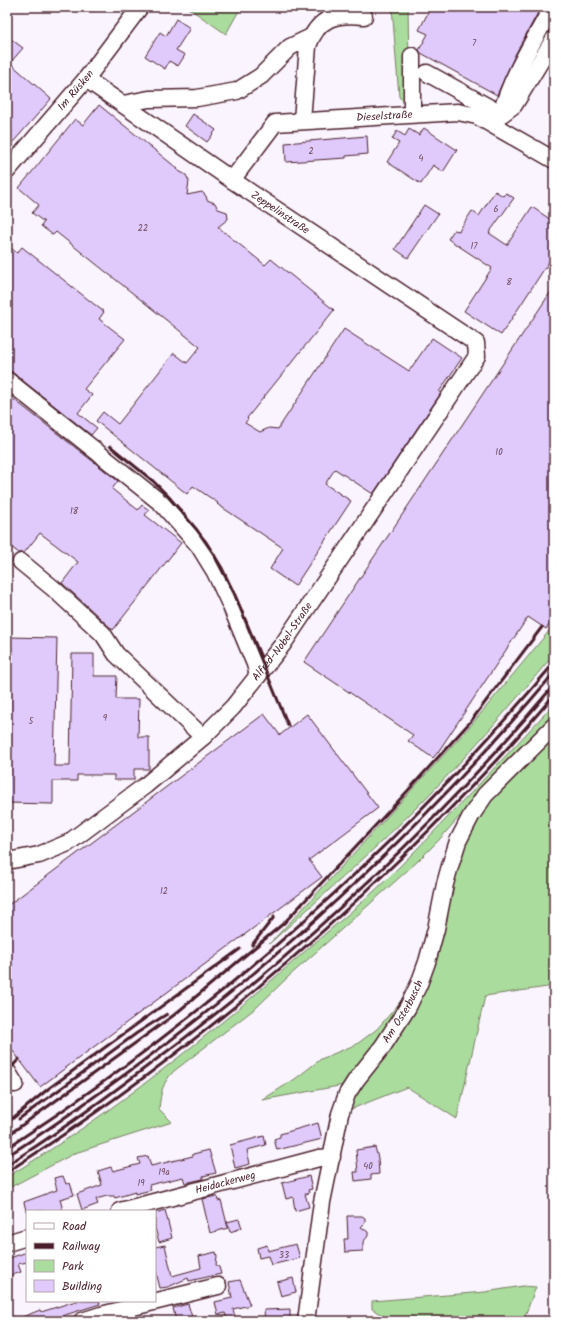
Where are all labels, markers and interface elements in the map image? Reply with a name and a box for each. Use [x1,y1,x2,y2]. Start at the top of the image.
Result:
house number: 7 [472,36,477,51]
street label: Im Rüsken [53,66,99,115]
street label: Dieselstraße [356,106,413,127]
house number: 2 [308,144,314,159]
house number: 4 [419,151,424,166]
street label: Zeppelinstraße [247,187,313,239]
house number: 6 [493,202,499,217]
house number: 22 [138,221,148,236]
house number: 17 [471,239,478,254]
house number: 8 [506,275,512,290]
house number: 10 [495,445,503,460]
house number: 18 [70,504,79,519]
street label: Alfred-Nobel-Straße [248,599,318,685]
house number: 9 [103,711,108,726]
house number: 5 [29,714,35,729]
house number: 12 [160,884,168,899]
street label: Am Osterbusch [378,978,429,1047]
house number: 40 [363,1159,373,1174]
house number: 19a [158,1165,170,1180]
street label: Heidackerweg [193,1166,258,1200]
house number: 19 [137,1176,145,1191]
legend [26,1210,156,1302]
text: Road [62,1217,87,1236]
text: Railway [62,1237,100,1256]
house number: 33 [279,1248,289,1263]
text: Park [62,1257,84,1276]
text: Building [62,1277,102,1296]

